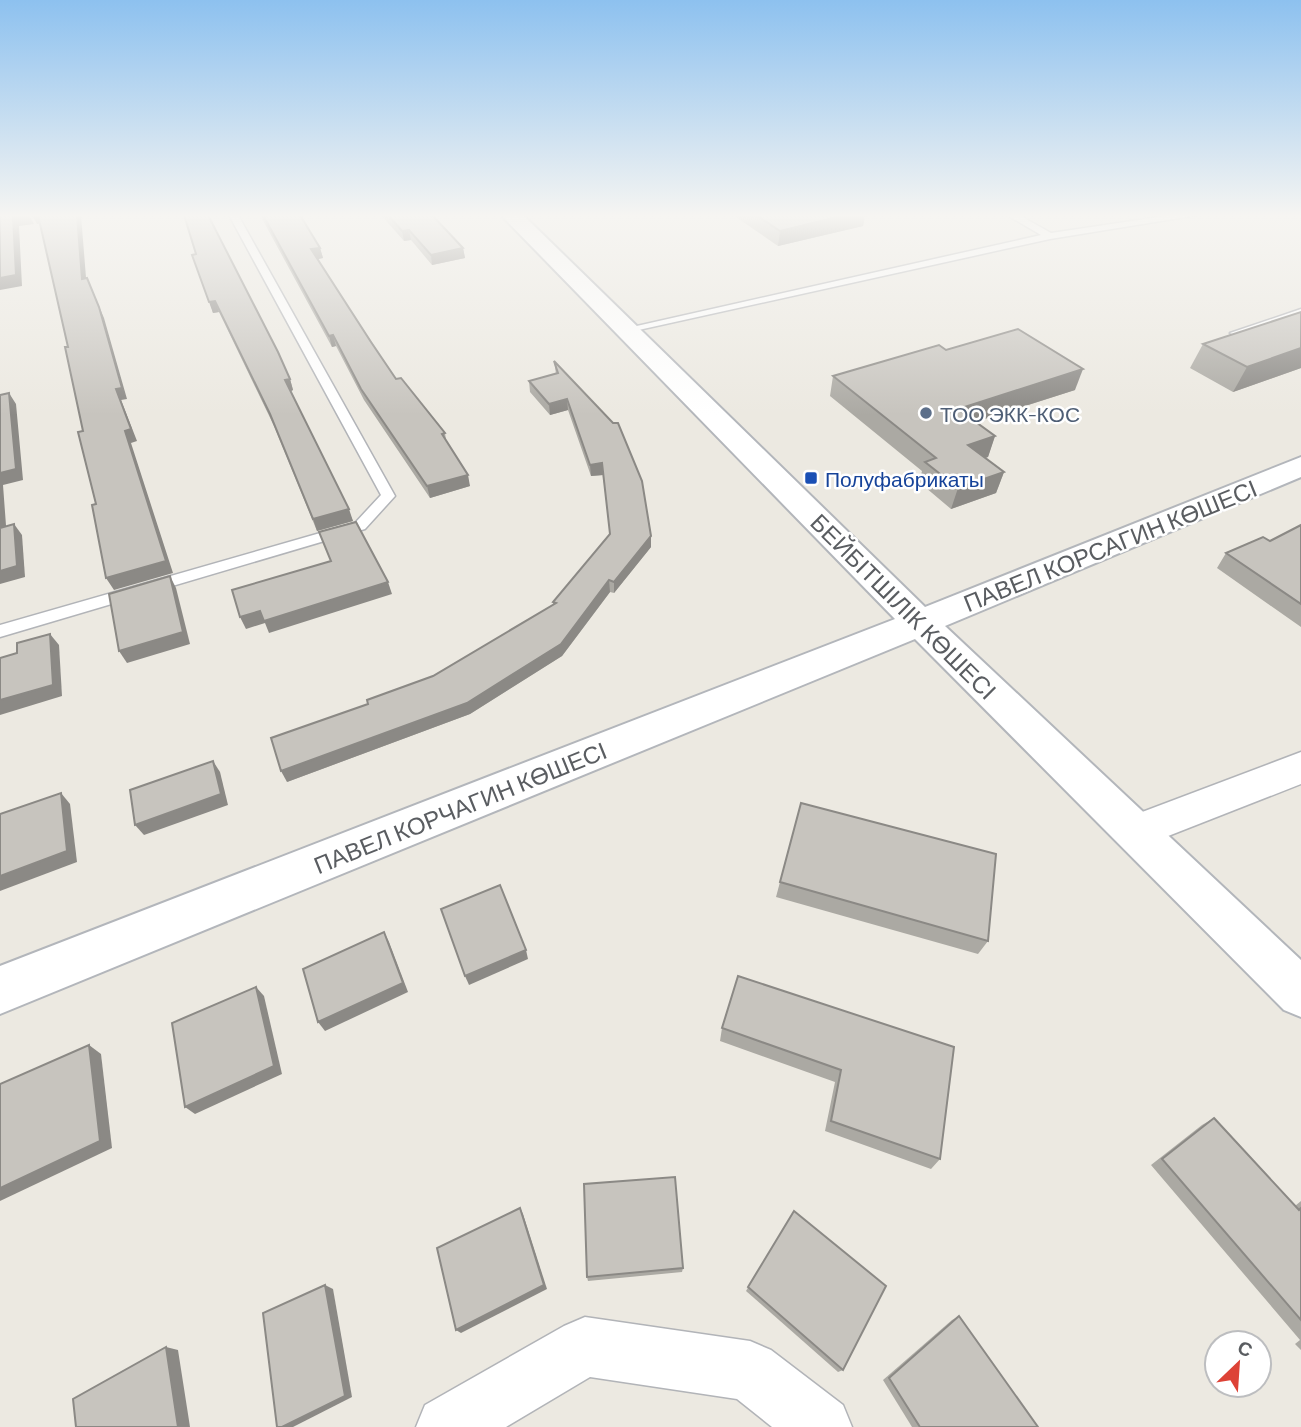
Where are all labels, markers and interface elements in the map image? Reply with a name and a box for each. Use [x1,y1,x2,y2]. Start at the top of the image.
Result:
place label: ТОО ЭКК-КОС [940,401,1080,426]
marker: ТОО ЭКК-КОС [918,405,934,421]
place label: Полуфабрикаты [825,466,984,491]
marker: Полуфабрикаты [803,470,819,486]
street label: ПАВЕЛ КОРСАГИН КӨШЕСІ [959,473,1261,617]
street label: БЕЙБІТШІЛІК КӨШЕСІ [805,507,1003,705]
street label: ПАВЕЛ КОРЧАГИН КӨШЕСІ [309,735,611,879]
north arrow [1203,1329,1273,1399]
text: С [1234,1335,1257,1362]

